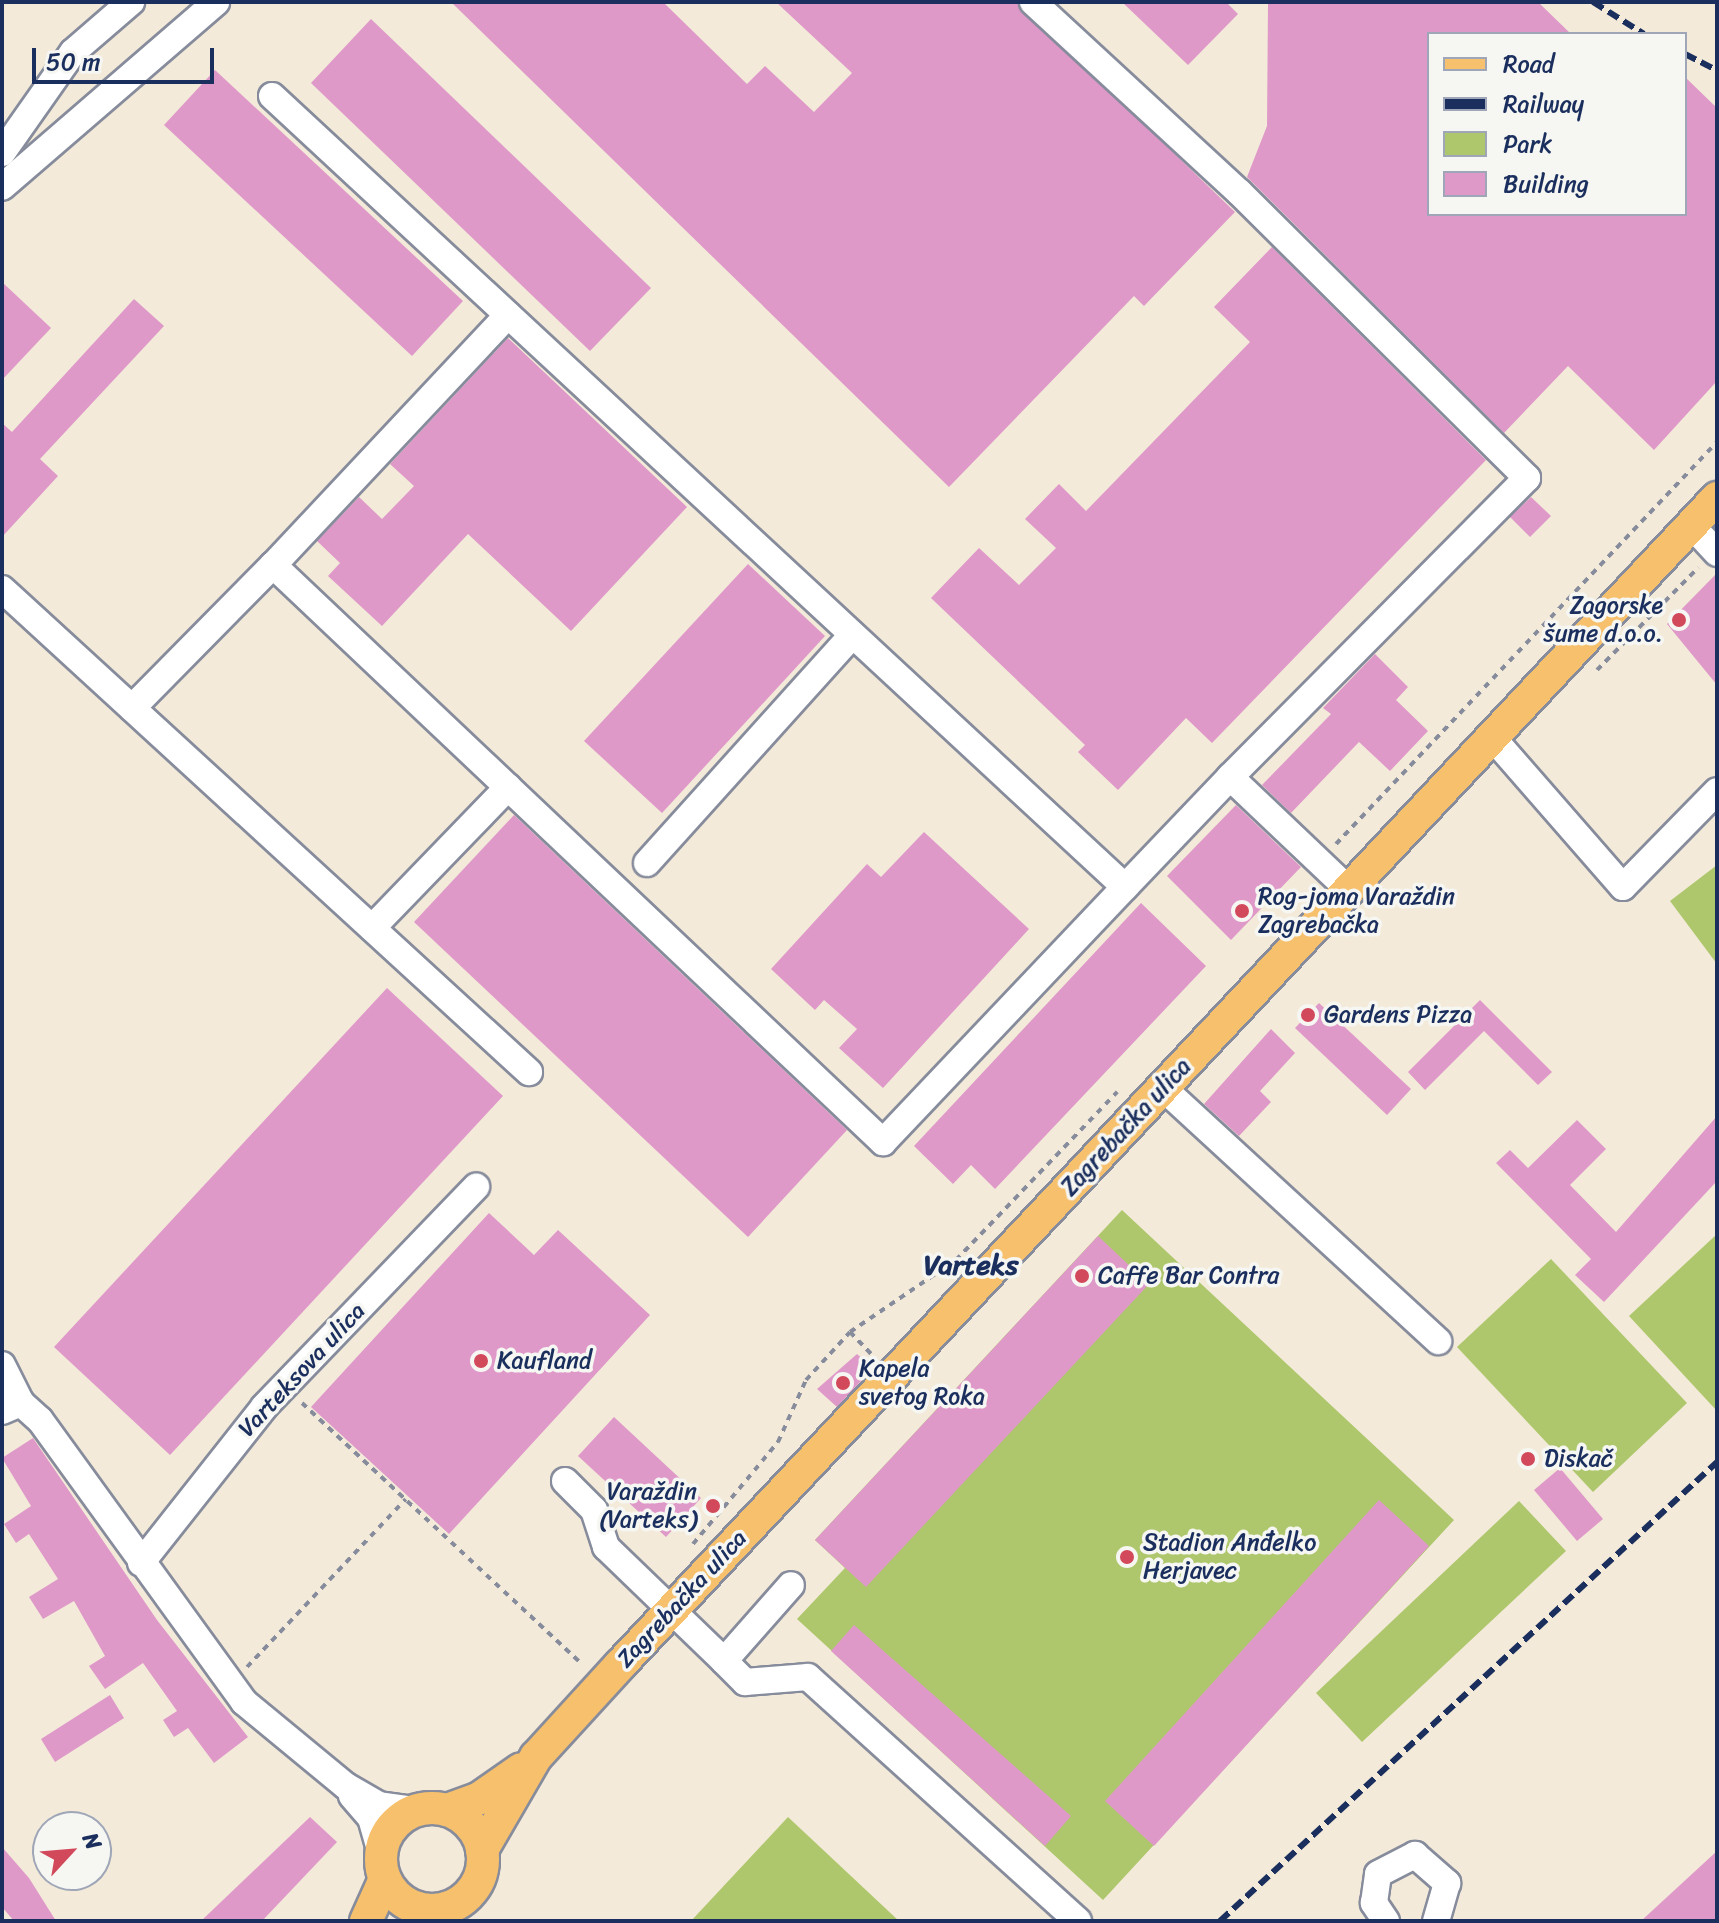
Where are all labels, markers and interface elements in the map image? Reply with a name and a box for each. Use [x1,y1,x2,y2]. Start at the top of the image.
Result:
scale bar [36,32,218,82]
legend [1427,32,1687,216]
text: 50 m [46,41,101,83]
text: Road [1503,43,1554,85]
text: Railway [1503,83,1584,125]
text: Park [1503,123,1552,165]
text: Building [1503,163,1589,205]
place label: Zagorske šume d.o.o. [1543,592,1663,648]
marker: Zagorske šume d.o.o. [1670,611,1688,629]
place label: Rog-joma Varaždin Zagrebačka [1258,883,1455,939]
marker: Rog-joma Varaždin Zagrebačka [1233,902,1251,920]
place label: Gardens Pizza [1324,1001,1472,1029]
marker: Gardens Pizza [1299,1006,1317,1024]
street label: Zagrebačka ulica [1055,1052,1197,1202]
district label: Varteks [924,1248,1018,1282]
place label: Caffe Bar Contra [1098,1262,1281,1290]
marker: Caffe Bar Contra [1073,1267,1091,1285]
street label: Varteksova ulica [233,1297,371,1443]
place label: Kaufland [497,1347,592,1375]
marker: Kaufland [472,1352,490,1370]
place label: Kapela svetog Roka [859,1355,985,1411]
marker: Kapela svetog Roka [834,1374,852,1392]
place label: Diskač [1544,1445,1613,1473]
marker: Diskač [1519,1450,1537,1468]
place label: Varaždin (Varteks) [599,1478,697,1534]
marker: Varaždin (Varteks) [704,1497,722,1515]
street label: Zagrebačka ulica [611,1524,753,1674]
place label: Stadion Anđelko Herjavec [1143,1529,1316,1585]
marker: Stadion Anđelko Herjavec [1118,1548,1136,1566]
north arrow [32,1811,112,1891]
text: N [71,1826,113,1857]

